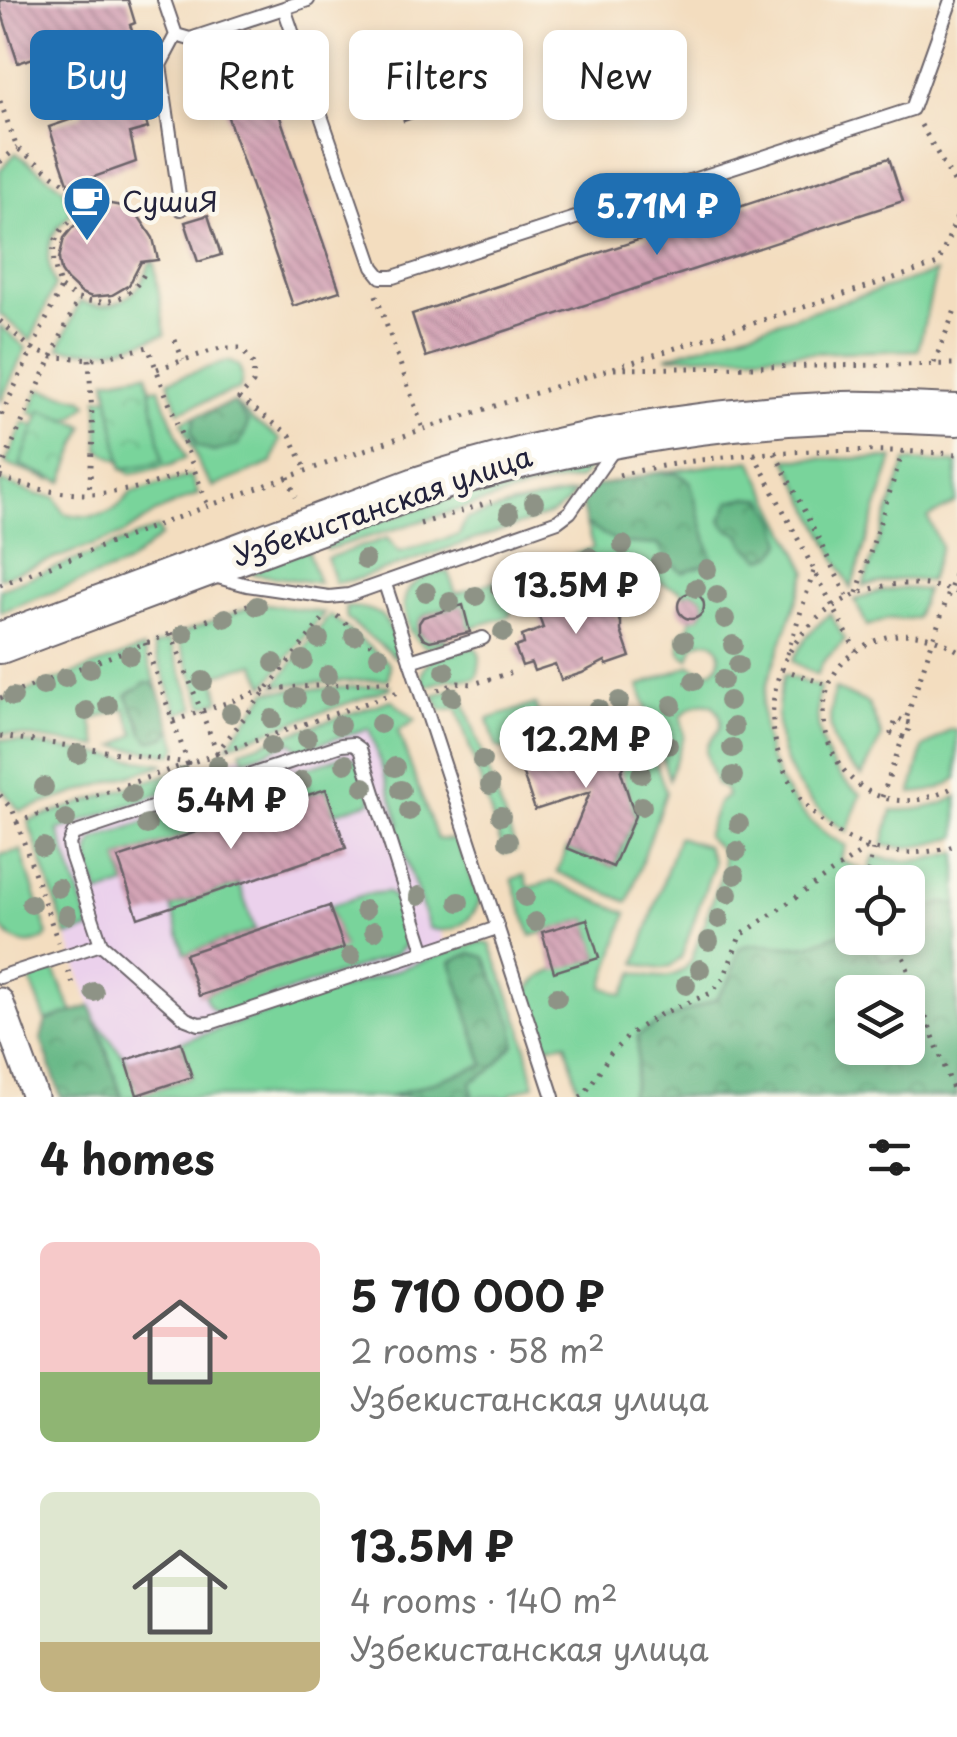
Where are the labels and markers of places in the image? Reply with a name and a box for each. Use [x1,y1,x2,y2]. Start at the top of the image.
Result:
pin: 5.71M ₽ [565,173,749,258]
cafe icon: СушиЯ [61,174,113,242]
place label: СушиЯ [122,179,218,222]
pin: 13.5M ₽ [484,552,668,637]
pin: 12.2M ₽ [494,706,678,791]
pin: 5.4M ₽ [150,767,312,852]

